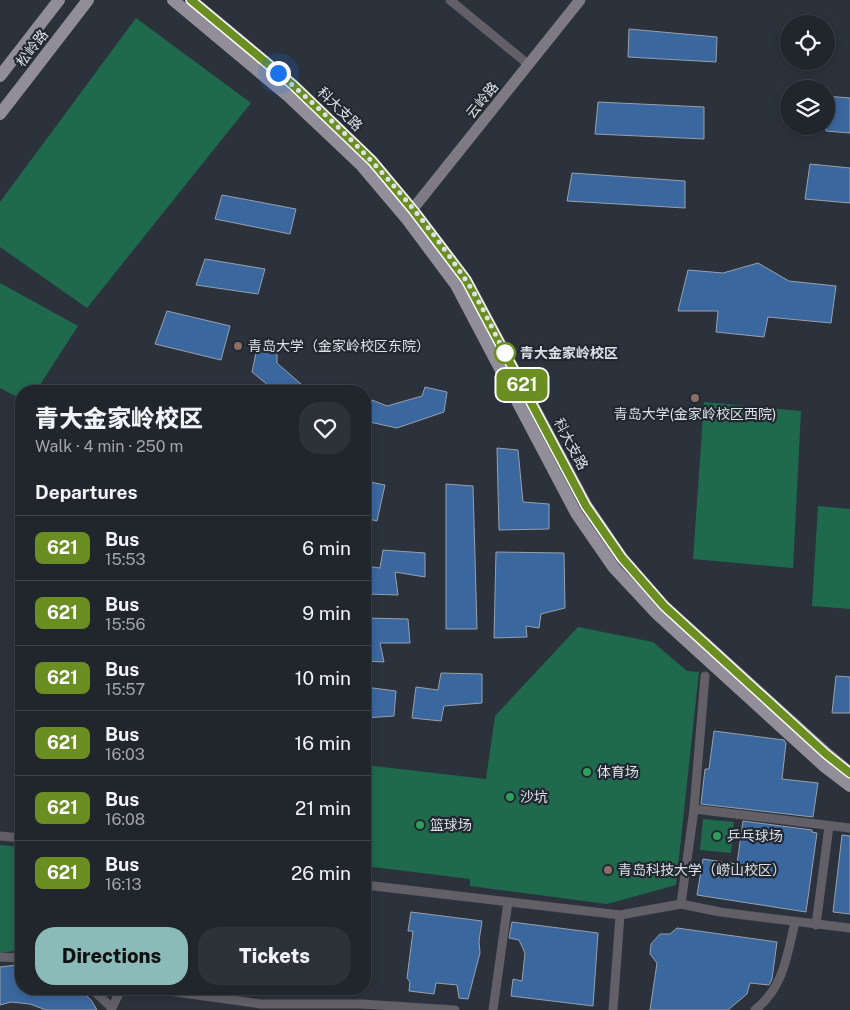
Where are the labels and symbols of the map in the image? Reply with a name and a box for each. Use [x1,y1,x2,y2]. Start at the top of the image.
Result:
street label: 松岭路 [13,27,51,69]
your location [266,61,291,86]
street label: 云岭路 [463,79,501,121]
street label: 科大支路 [314,84,366,134]
place label: 青岛大学（金家岭校区东院） [248,338,430,354]
marker: 青岛大学（金家岭校区东院） [232,340,244,352]
marker: 青大金家岭校区 [494,342,516,364]
place label: 青大金家岭校区 [520,345,618,361]
line badge: 621 [493,369,551,401]
marker: 青岛大学(金家岭校区西院) [689,392,701,404]
place label: 青岛大学(金家岭校区西院) [614,406,776,422]
street label: 科大支路 [551,416,591,472]
place label: 体育场 [597,764,639,780]
marker: 体育场 [581,766,593,778]
place label: 沙坑 [520,789,548,805]
marker: 沙坑 [504,791,516,803]
place label: 篮球场 [430,817,472,833]
marker: 篮球场 [414,819,426,831]
place label: 乒乓球场 [727,828,783,844]
marker: 乒乓球场 [711,830,723,842]
place label: 青岛科技大学（崂山校区） [618,862,786,878]
marker: 青岛科技大学（崂山校区） [602,864,614,876]

